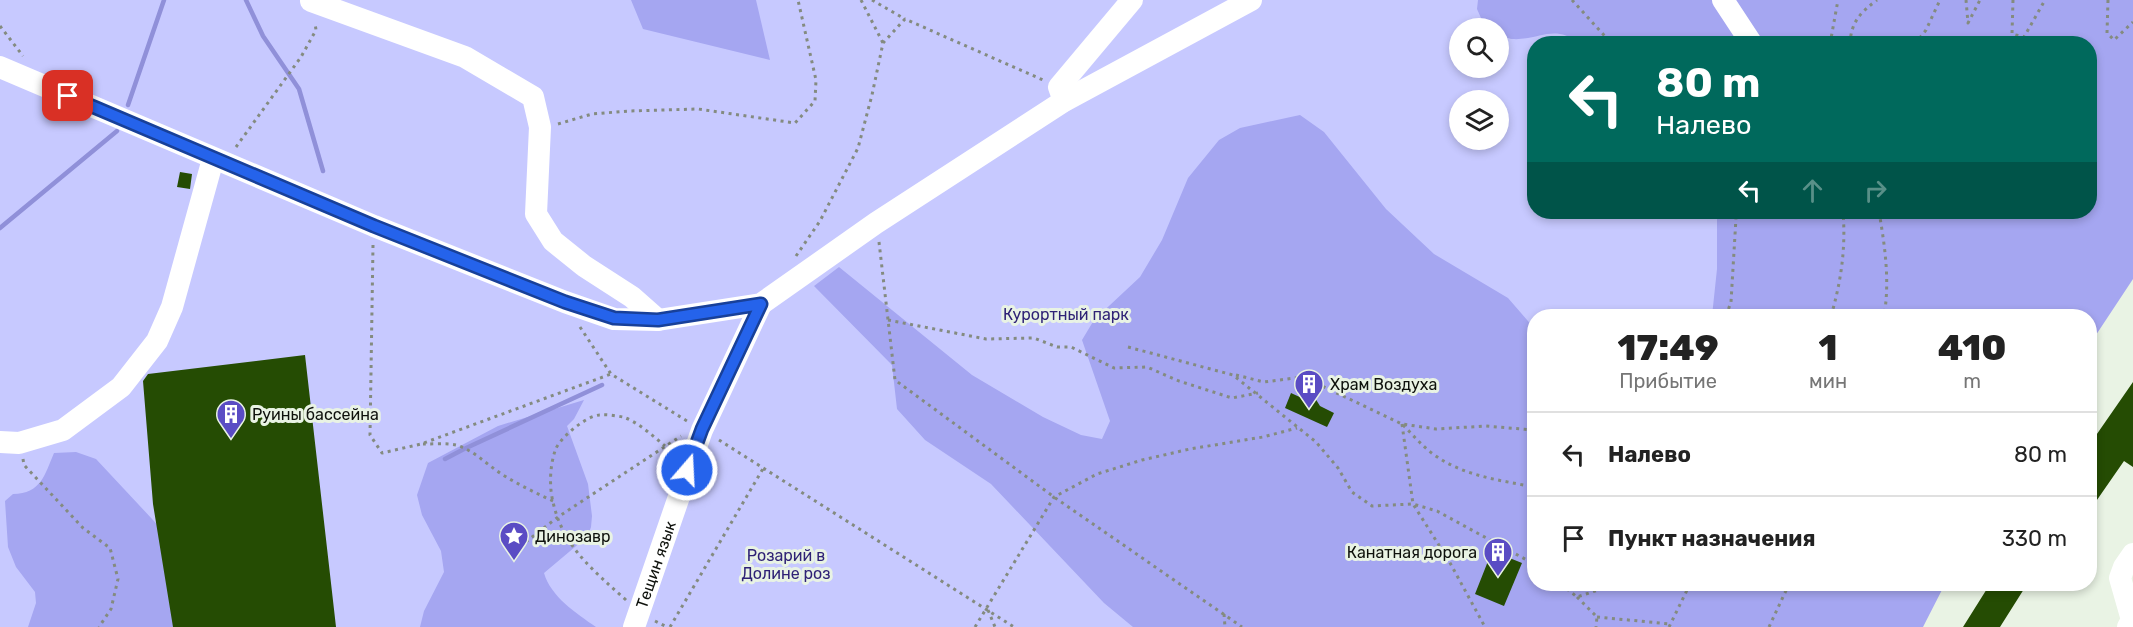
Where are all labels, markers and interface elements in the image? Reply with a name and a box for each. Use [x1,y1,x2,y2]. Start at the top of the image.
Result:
map controls [1449,18,1509,150]
button: search [1449,18,1509,78]
text: 80 m [1656,58,1760,108]
icon: left [1557,60,1635,138]
pin [42,70,93,121]
icon: arrive [51,79,84,112]
button: layers [1449,90,1509,150]
text: Налево [1656,109,1752,141]
icon: left [1733,174,1766,207]
icon: ahead [1796,174,1829,207]
icon: right [1859,174,1892,207]
park label: Курортный парк [1003,305,1129,324]
text: 17:49 [1618,326,1718,369]
text: 1 [1819,326,1838,369]
text: 410 [1938,326,2006,369]
building icon: Храм Воздуха [1293,368,1325,410]
text: Прибытие [1619,369,1717,393]
text: мин [1809,369,1847,393]
text: m [1963,369,1981,393]
place label: Храм Воздуха [1330,375,1437,394]
building icon: Руины бассейна [215,398,247,440]
place label: Руины бассейна [252,405,379,424]
position arrow [655,438,719,502]
icon: left [1557,438,1590,471]
text: Налево [1608,441,1691,468]
text: 80 m [2014,441,2067,468]
street label: Тещин язык [632,518,680,611]
place icon: Динозавр [498,520,530,562]
icon: arrive [1557,522,1590,555]
text: Пункт назначения [1608,525,1816,552]
text: 330 m [2002,525,2067,552]
place label: Динозавр [535,527,611,546]
building icon: Канатная дорога [1482,536,1514,578]
place label: Канатная дорога [1347,543,1477,562]
park label: Розарий в Долине роз [742,546,830,583]

